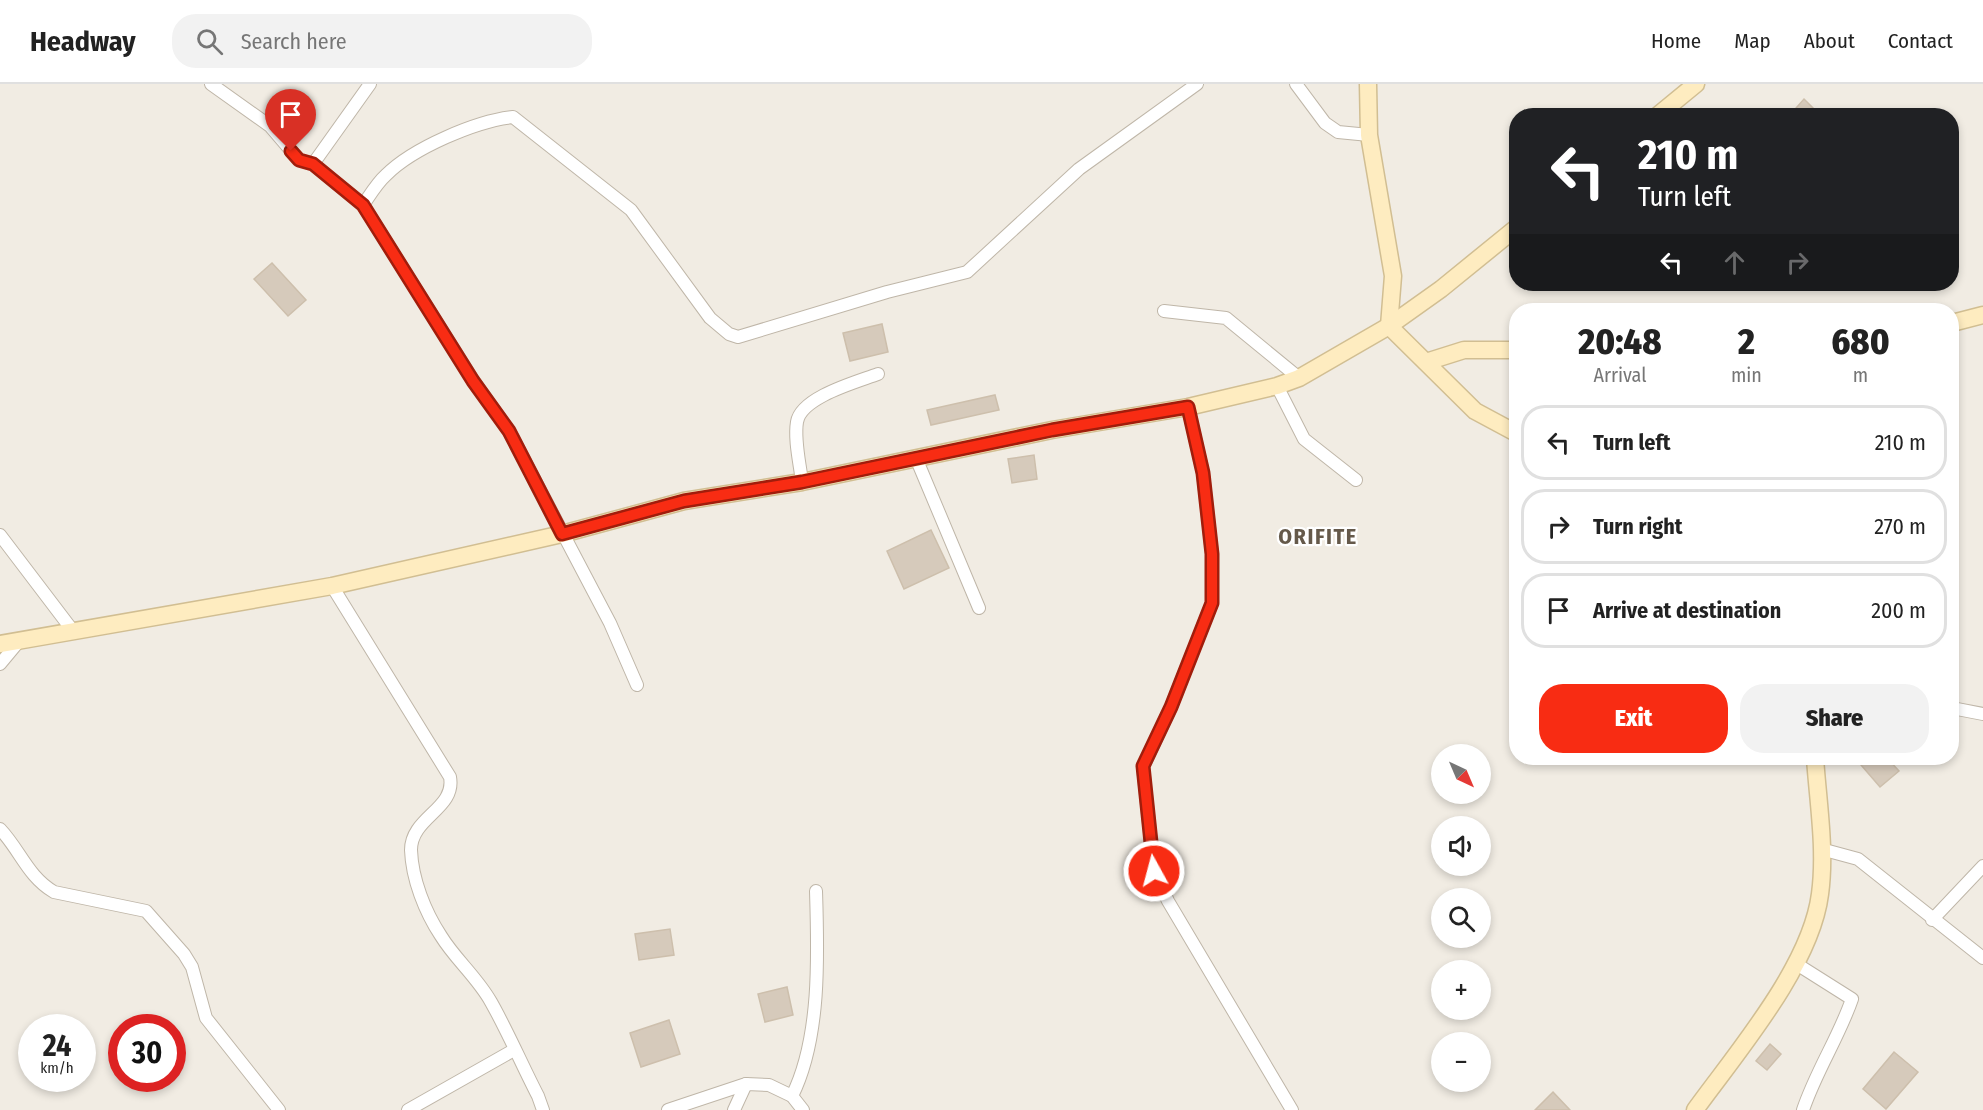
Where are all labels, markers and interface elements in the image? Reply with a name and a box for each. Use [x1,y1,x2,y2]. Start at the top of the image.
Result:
search box [172,14,592,68]
text: Headway [30,25,136,58]
icon: search [193,25,226,58]
text: Search here [241,28,347,55]
text: Home [1651,28,1701,54]
text: Map [1734,28,1771,54]
text: About [1804,28,1855,54]
text: Contact [1888,28,1953,54]
pin [265,89,316,151]
icon: arrive [274,98,307,131]
text: 210 m [1638,130,1738,180]
icon: left [1539,132,1617,210]
text: Turn left [1638,181,1731,213]
icon: left [1655,246,1688,279]
icon: ahead [1718,246,1751,279]
icon: right [1781,246,1814,279]
text: 20:48 [1578,320,1662,364]
text: 2 [1738,320,1755,364]
text: 680 [1831,320,1890,364]
text: Arrival [1593,363,1646,387]
text: min [1731,363,1762,387]
text: m [1853,363,1868,387]
icon: left [1542,426,1575,459]
text: Turn left [1593,429,1671,456]
text: 210 m [1875,429,1926,456]
icon: right [1542,510,1575,543]
text: Turn right [1593,513,1682,540]
text: 270 m [1874,513,1926,540]
district label: ORIFITE [1278,523,1358,550]
icon: arrive [1542,594,1575,627]
text: Arrive at destination [1593,597,1781,624]
text: 200 m [1871,597,1926,624]
button: Exit [1539,684,1728,753]
button: Share [1740,684,1929,753]
north arrow [1431,744,1491,804]
map controls [1431,744,1491,1092]
button: sound [1431,816,1491,876]
position arrow [1122,839,1186,903]
button: search [1431,888,1491,948]
button: + [1431,960,1491,1020]
speed limit sign: 30 [108,1014,186,1092]
text: 24 [43,1028,71,1064]
button: − [1431,1032,1491,1092]
text: km/h [40,1059,74,1077]

